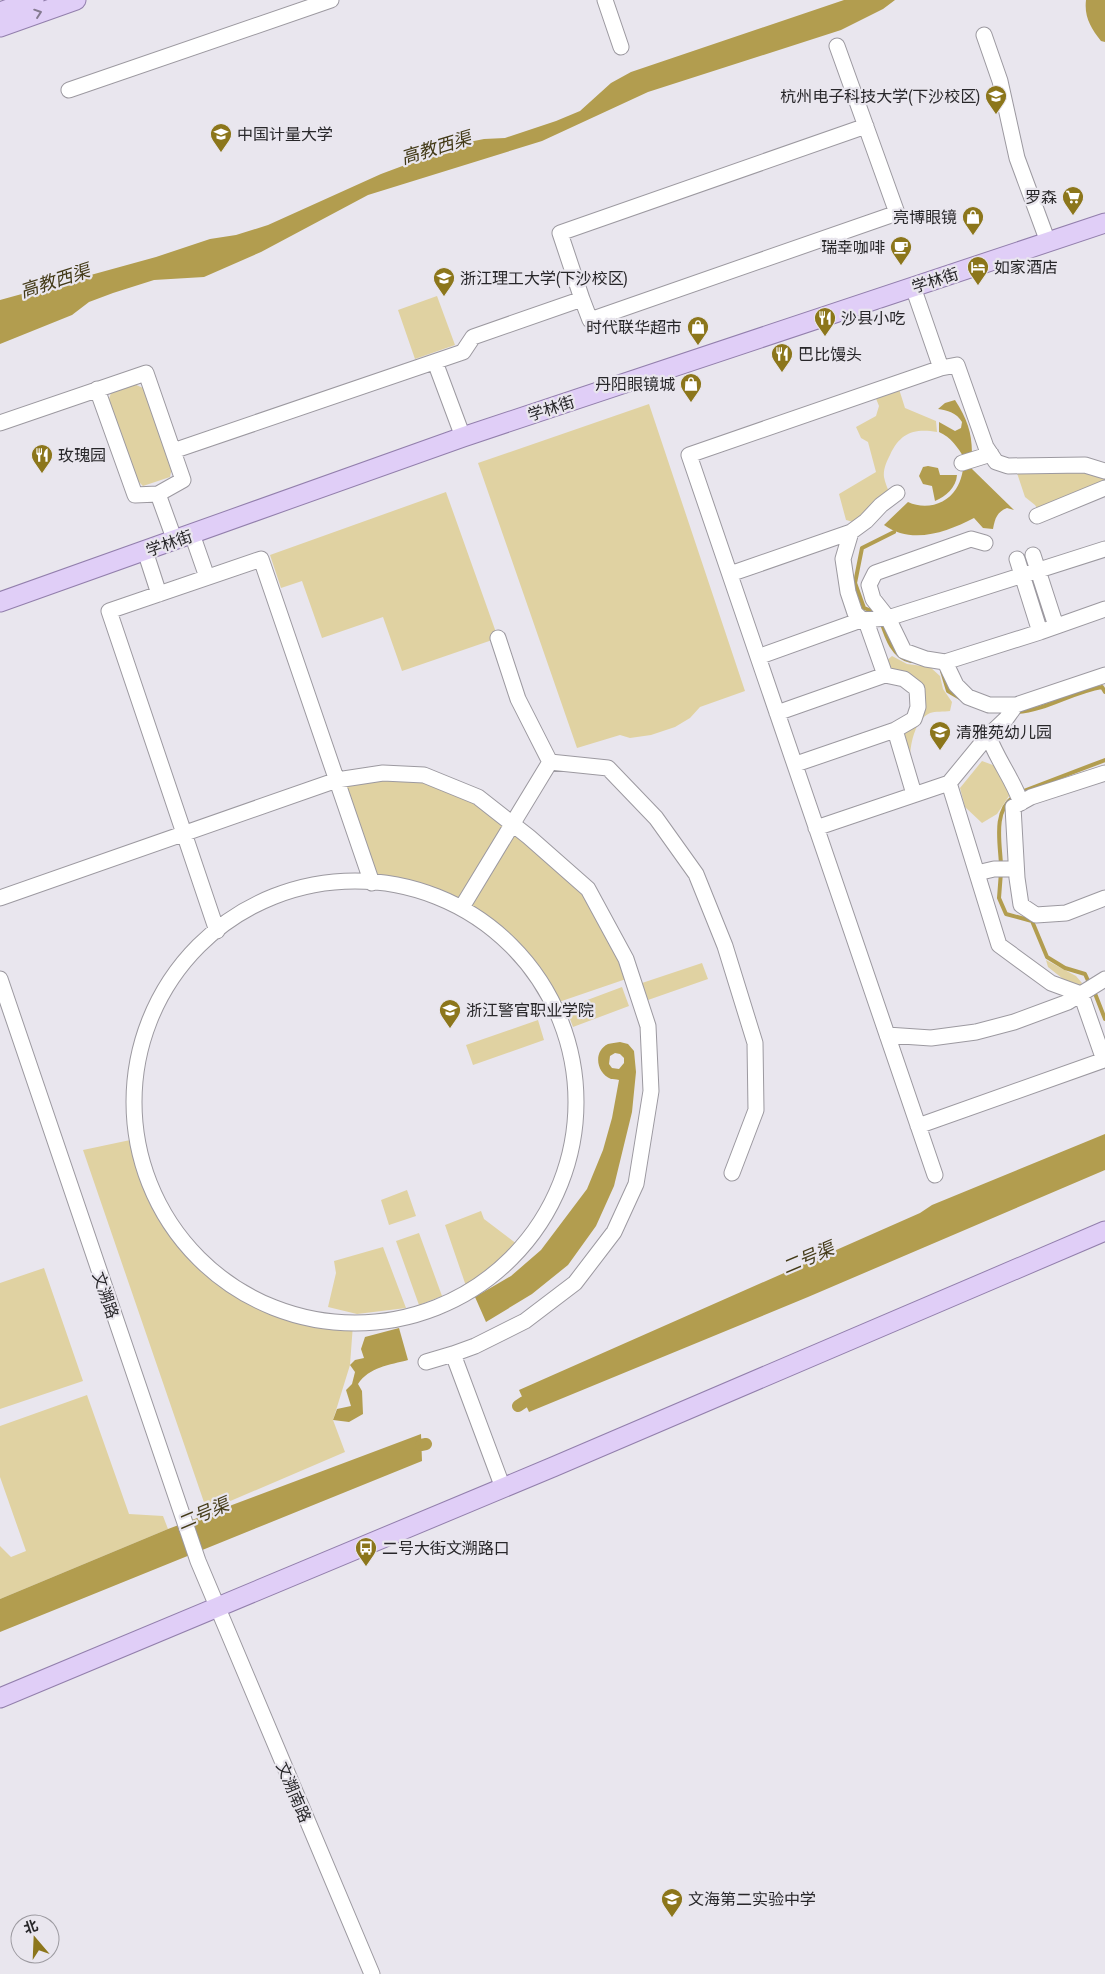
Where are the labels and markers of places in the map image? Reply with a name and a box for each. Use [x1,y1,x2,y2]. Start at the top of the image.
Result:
school or university icon: 杭州电子科技大学(下沙校区) [984,84,1008,115]
place label: 杭州电子科技大学(下沙校区) [780,87,980,106]
school or university icon: 中国计量大学 [209,122,233,153]
place label: 中国计量大学 [237,125,333,143]
supermarket icon: 罗森 [1061,185,1085,216]
place label: 罗森 [1025,188,1057,206]
shop icon: 亮博眼镜 [961,205,985,236]
place label: 亮博眼镜 [893,208,957,226]
cafe icon: 瑞幸咖啡 [889,235,913,266]
place label: 瑞幸咖啡 [821,238,885,256]
hotel icon: 如家酒店 [966,255,990,286]
place label: 如家酒店 [994,258,1058,276]
school or university icon: 浙江理工大学(下沙校区) [432,266,456,297]
place label: 浙江理工大学(下沙校区) [460,269,628,288]
restaurant icon: 沙县小吃 [813,306,837,337]
place label: 沙县小吃 [841,309,905,327]
shop icon: 时代联华超市 [686,315,710,346]
place label: 时代联华超市 [586,318,682,336]
restaurant icon: 巴比馒头 [770,342,794,373]
place label: 巴比馒头 [798,345,862,363]
shop icon: 丹阳眼镜城 [679,372,703,403]
place label: 丹阳眼镜城 [595,375,675,393]
restaurant icon: 玫瑰园 [30,443,54,474]
place label: 玫瑰园 [58,446,106,464]
school or university icon: 清雅苑幼儿园 [928,720,952,751]
place label: 清雅苑幼儿园 [956,723,1052,741]
school or university icon: 浙江警官职业学院 [438,998,462,1029]
place label: 浙江警官职业学院 [466,1001,594,1019]
bus stop icon: 二号大街文溯路口 [354,1536,378,1567]
place label: 二号大街文溯路口 [382,1539,510,1557]
school or university icon: 文海第二实验中学 [660,1887,684,1918]
place label: 文海第二实验中学 [688,1890,816,1908]

